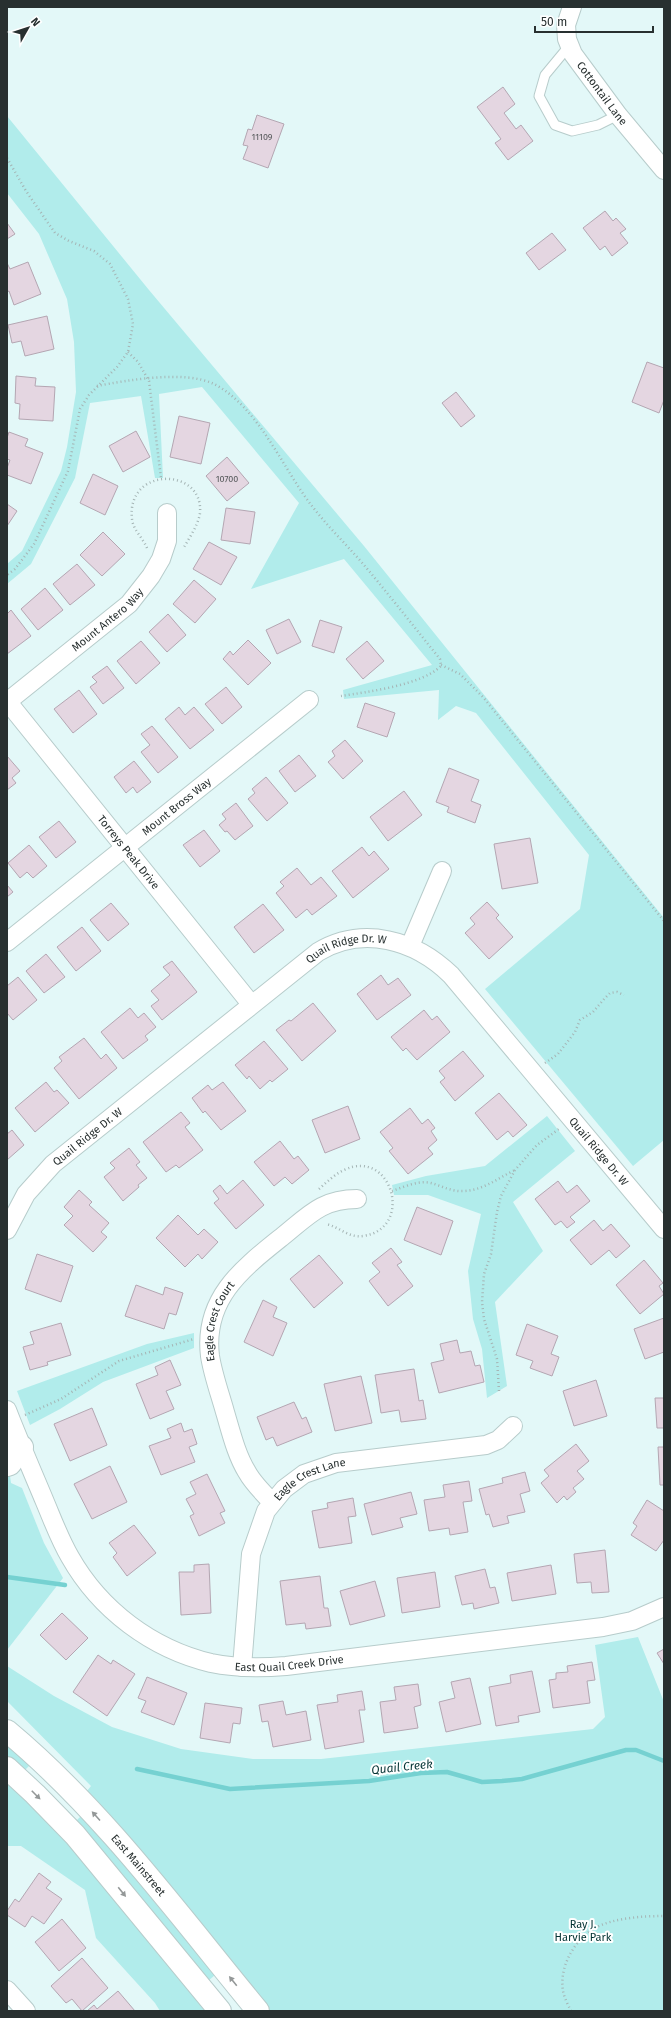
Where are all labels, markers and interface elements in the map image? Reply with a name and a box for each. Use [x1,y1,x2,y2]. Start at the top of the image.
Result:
north arrow [8,8,48,48]
scale bar [535,8,653,34]
text: N [28,15,43,29]
text: 50 m [541,15,567,29]
street label: Cottontail Lane [574,59,630,128]
house number: 11109 [251,132,273,142]
house number: 10700 [216,474,238,484]
street label: Mount Antero Way [69,585,146,654]
street label: Mount Bross Way [139,775,214,838]
street label: Torreys Peak Drive [95,813,162,892]
street label: Quail Ridge Dr. W [303,932,387,966]
street label: Quail Ridge Dr. W [50,1105,125,1169]
street label: Quail Ridge Dr. W [566,1115,631,1188]
street label: Eagle Crest Court [203,1279,237,1362]
street label: Eagle Crest Lane [271,1456,346,1503]
street label: East Quail Creek Drive [234,1653,344,1674]
water label: Quail Creek [371,1757,434,1777]
one-way arrow [31,1790,41,1800]
one-way arrow [91,1811,101,1821]
street label: East Mainstreet [108,1832,168,1899]
one-way arrow [118,1886,127,1897]
park label: Ray J. Harvie Park [555,1918,612,1944]
one-way arrow [228,1975,237,1986]

